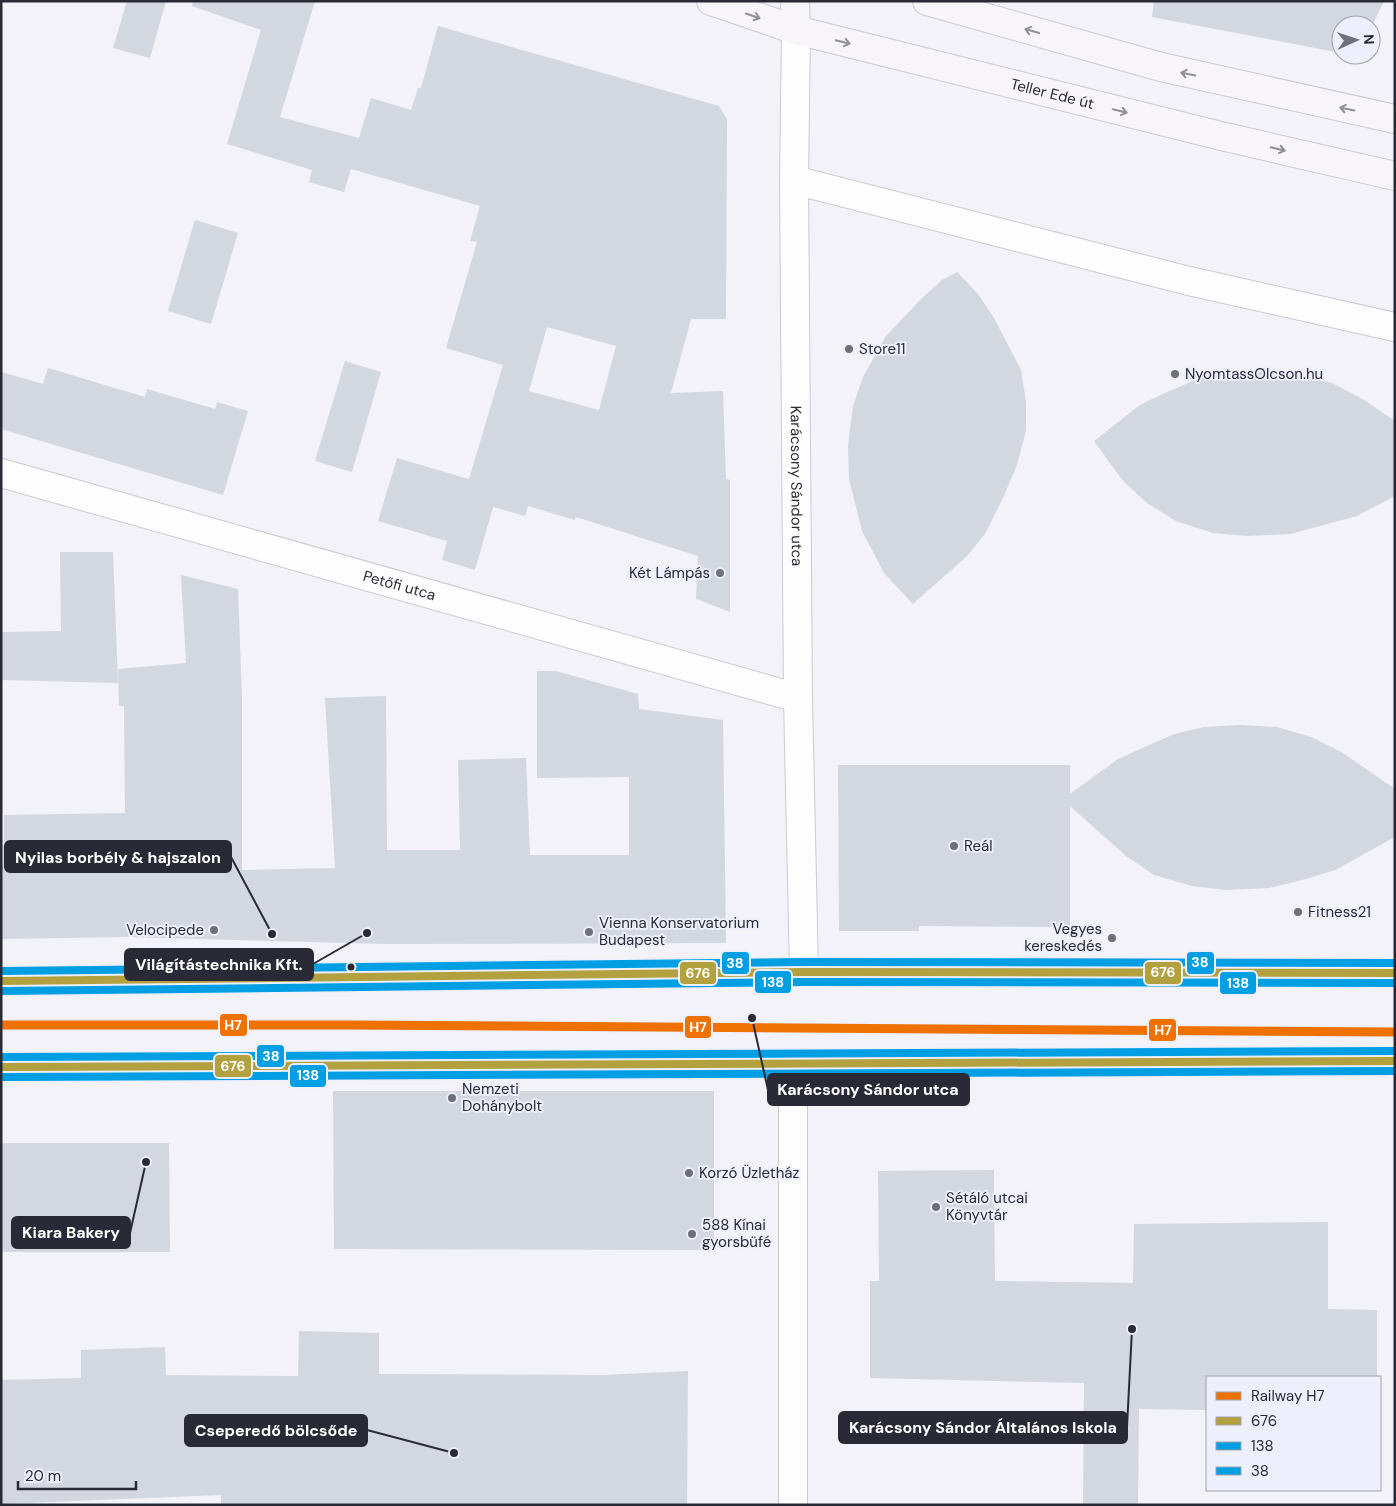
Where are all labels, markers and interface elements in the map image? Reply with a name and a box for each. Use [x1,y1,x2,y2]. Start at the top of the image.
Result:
one-way arrow [745,12,761,21]
north arrow [1331,15,1381,65]
one-way arrow [1024,26,1040,35]
text: N [1360,34,1378,45]
one-way arrow [835,38,851,47]
one-way arrow [1181,68,1197,78]
street label: Teller Ede út [1009,74,1096,114]
one-way arrow [1340,103,1356,113]
one-way arrow [1111,107,1127,116]
one-way arrow [1269,145,1285,154]
place label: Store11 [859,339,905,359]
marker: Store11 [843,343,855,355]
place label: NyomtassOlcson.hu [1185,364,1323,384]
marker: NyomtassOlcson.hu [1169,368,1181,380]
street label: Karácsony Sándor utca [786,406,807,566]
place label: Két Lámpás [629,563,710,583]
street label: Petőfi utca [361,566,438,605]
marker: Két Lámpás [714,567,726,579]
place label: Reál [964,836,993,856]
marker: Reál [948,840,960,852]
callout: Nyilas borbély & hajszalon [5,841,231,872]
text: Nyilas borbély & hajszalon [15,847,221,868]
place label: Fitness21 [1308,902,1371,922]
marker: Fitness21 [1292,906,1304,918]
place label: Vienna Konservatorium Budapest [599,913,759,950]
place label: Vegyes kereskedés [1024,919,1102,956]
place label: Velocipede [126,920,204,940]
marker: Velocipede [208,924,220,936]
marker: Vienna Konservatorium Budapest [583,926,595,938]
marker: Vegyes kereskedés [1106,932,1118,944]
callout: Világítástechnika Kft. [125,949,313,980]
line badge: 38 [721,951,750,975]
line badge: 38 [1186,951,1215,975]
text: 38 [1191,953,1209,971]
text: Világítástechnika Kft. [135,954,303,975]
text: 38 [726,954,744,972]
line badge: 676 [679,961,717,985]
line badge: 676 [1144,961,1182,985]
unlabelled marker [346,962,356,972]
text: 676 [1151,963,1176,981]
text: 676 [686,964,711,982]
line badge: 138 [754,970,792,994]
line badge: 138 [1219,971,1257,995]
text: 138 [762,973,784,991]
text: 138 [1227,974,1249,992]
line badge: H7 [219,1013,248,1037]
line badge: H7 [684,1015,712,1039]
text: H7 [224,1016,242,1034]
text: H7 [689,1018,707,1036]
line badge: H7 [1148,1018,1177,1042]
text: H7 [1154,1021,1172,1039]
line badge: 38 [256,1044,285,1068]
text: 38 [262,1047,280,1065]
line badge: 676 [214,1054,252,1078]
text: 676 [221,1057,246,1075]
line badge: 138 [289,1064,327,1088]
text: 138 [297,1066,319,1084]
callout: Karácsony Sándor utca [768,1074,969,1105]
place label: Nemzeti Dohánybolt [462,1079,542,1116]
text: Karácsony Sándor utca [777,1079,959,1100]
marker: Nemzeti Dohánybolt [446,1092,458,1104]
place label: Korzó Üzletház [699,1163,799,1183]
marker: Korzó Üzletház [683,1167,695,1179]
place label: Sétáló utcai Könyvtár [946,1188,1028,1225]
marker: Sétáló utcai Könyvtár [930,1201,942,1213]
place label: 588 Kínai gyorsbüfé [702,1215,771,1252]
callout: Kiara Bakery [12,1217,130,1248]
text: Kiara Bakery [22,1222,120,1243]
marker: 588 Kínai gyorsbüfé [686,1228,698,1240]
legend [1206,1376,1381,1491]
text: Railway H7 [1251,1386,1324,1406]
text: 676 [1251,1411,1277,1431]
callout: Karácsony Sándor Általános Iskola [839,1412,1127,1443]
callout: Cseperedő bölcsőde [185,1415,367,1446]
text: Karácsony Sándor Általános Iskola [849,1417,1117,1438]
text: Cseperedő bölcsőde [195,1420,357,1441]
text: 138 [1251,1436,1274,1456]
scale bar [18,1458,135,1490]
text: 38 [1251,1461,1269,1481]
text: 20 m [25,1466,61,1486]

